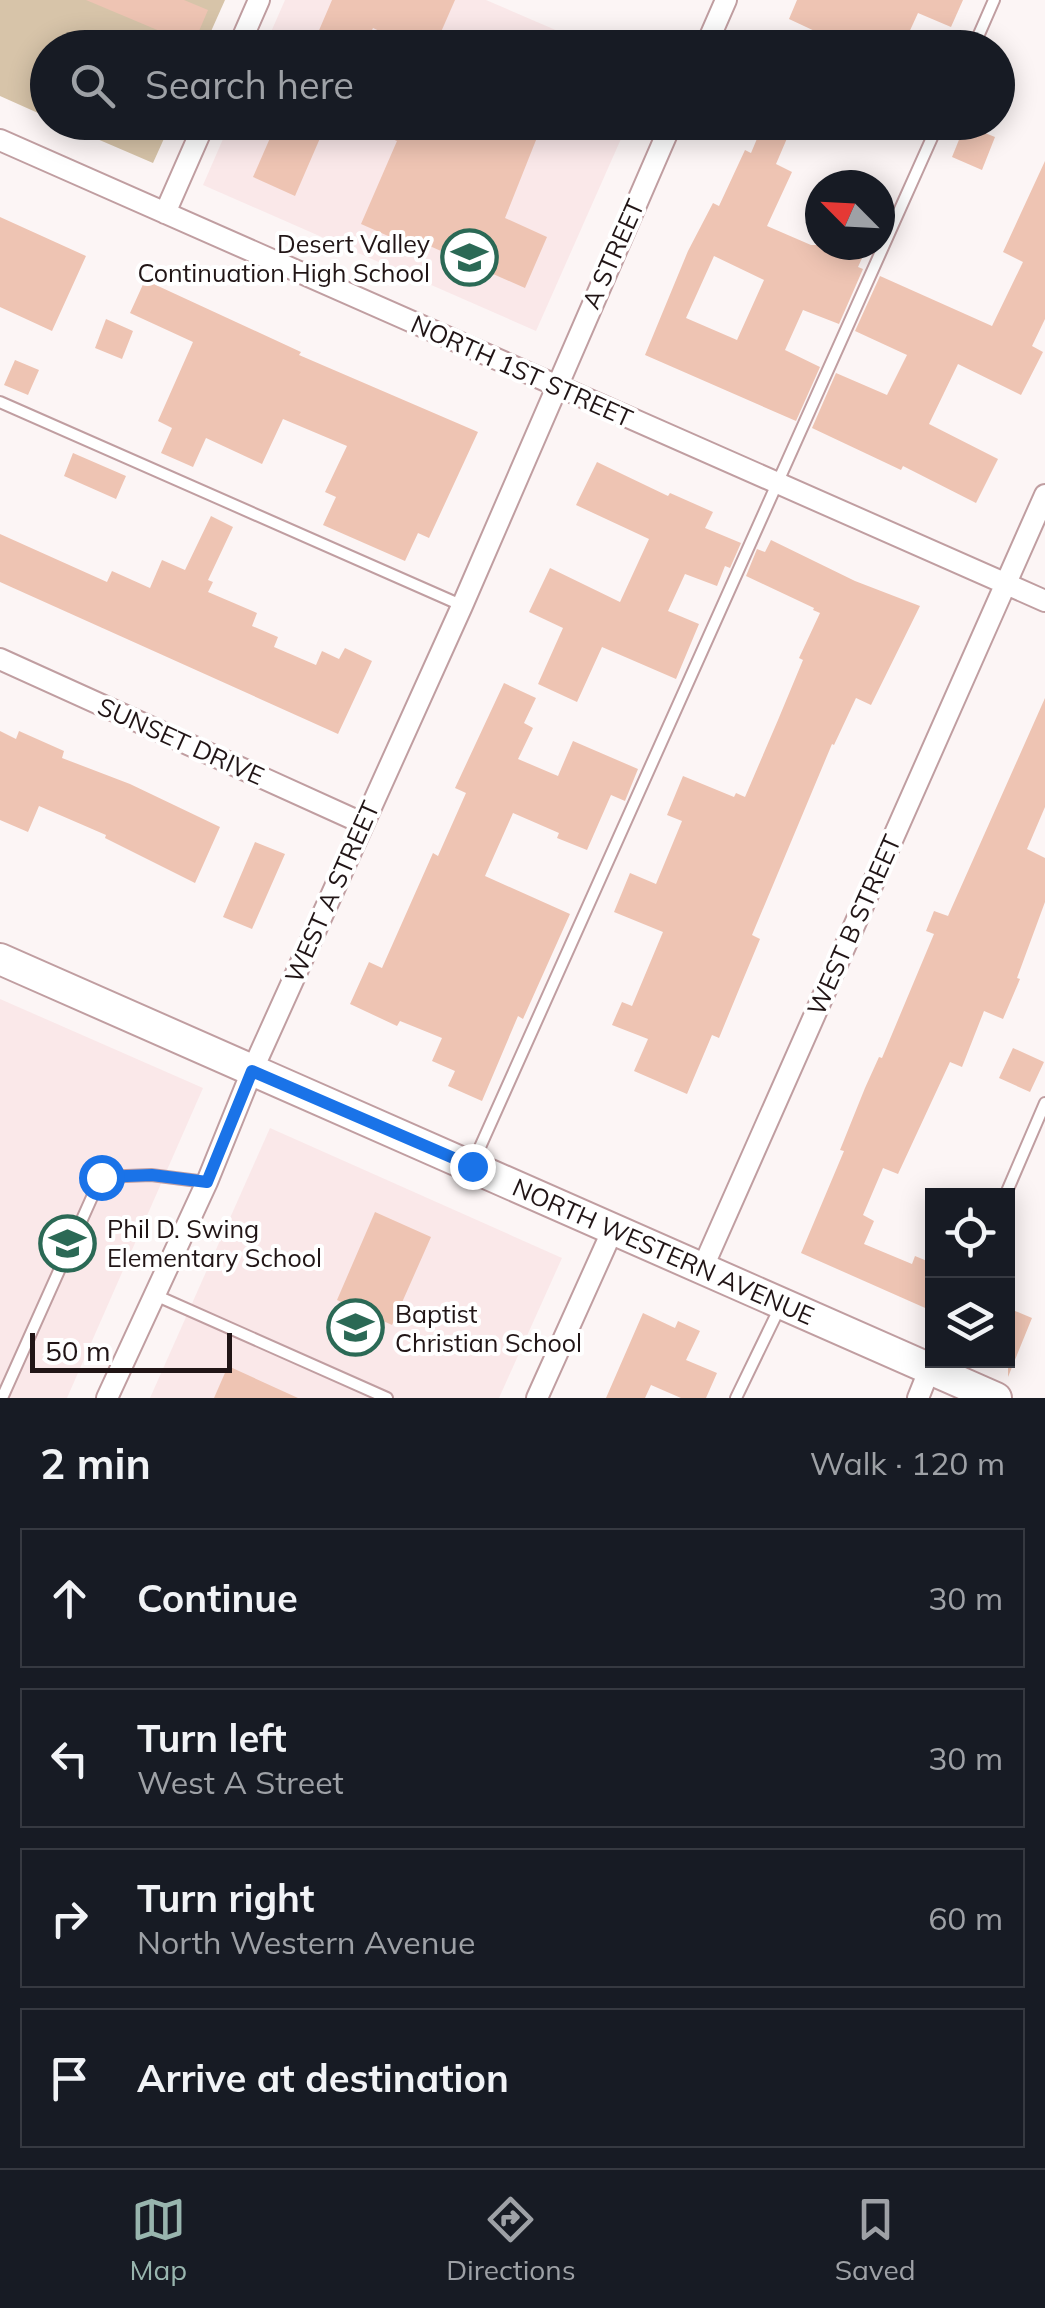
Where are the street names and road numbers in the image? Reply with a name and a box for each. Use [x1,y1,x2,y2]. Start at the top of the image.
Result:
street label: A STREET [575,194,650,313]
street label: NORTH 1ST STREET [407,308,638,433]
street label: SUNSET DRIVE [93,690,269,791]
street label: WEST A STREET [278,796,386,988]
street label: WEST B STREET [800,830,907,1020]
street label: NORTH WESTERN AVENUE [508,1171,819,1331]

